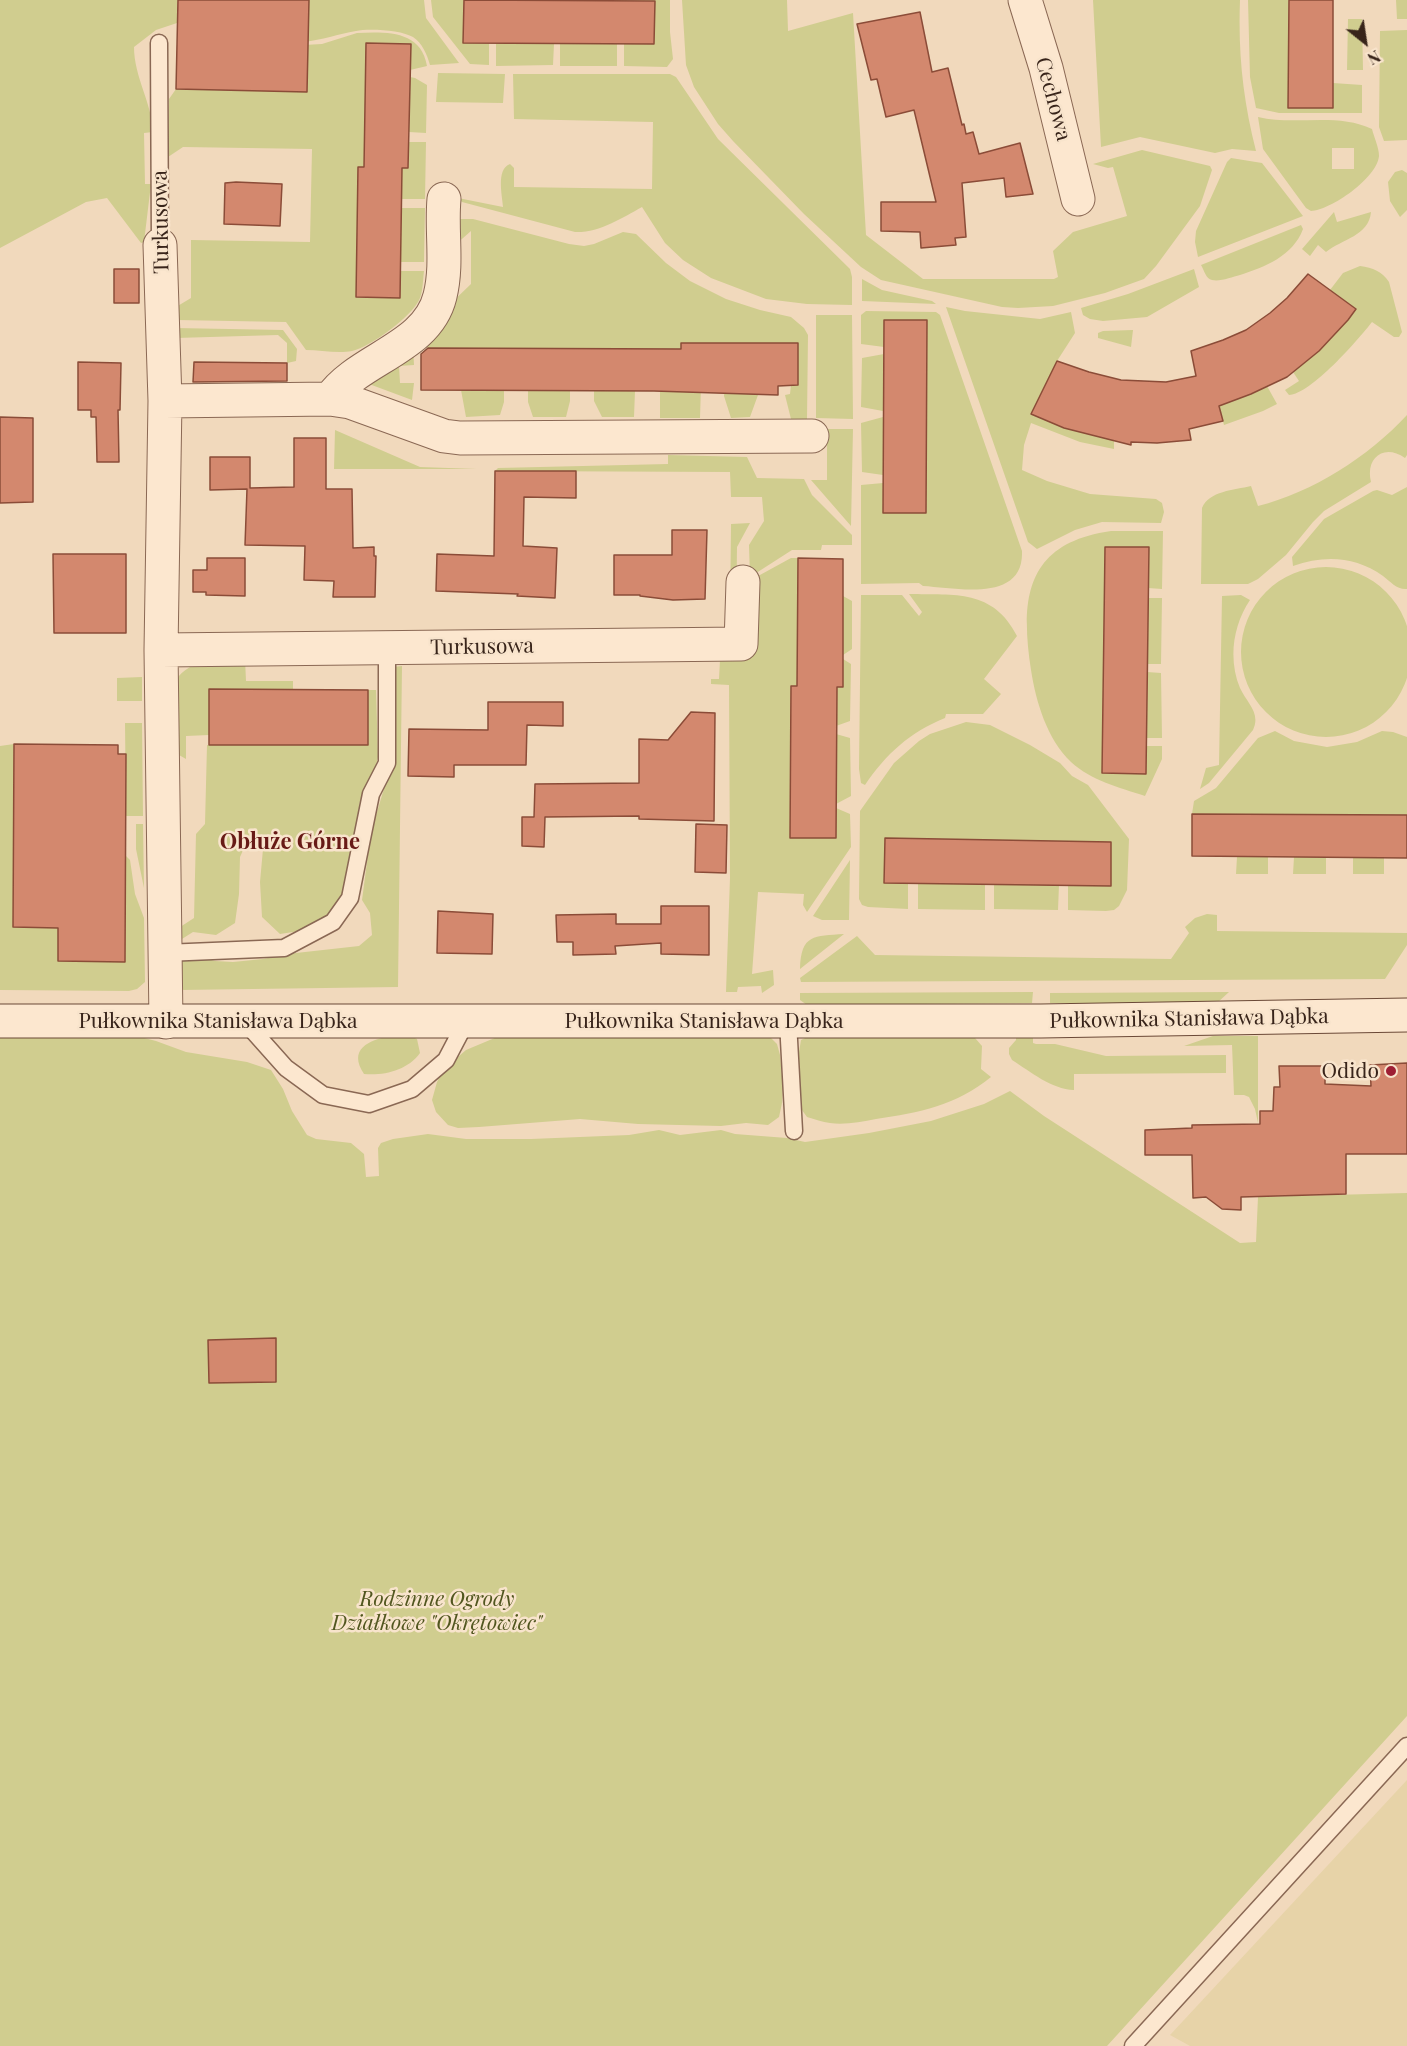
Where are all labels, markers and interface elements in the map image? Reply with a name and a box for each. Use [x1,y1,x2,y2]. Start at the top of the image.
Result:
north arrow [1335,12,1395,72]
text: N [1364,46,1385,70]
street label: Cechowa [1030,54,1076,144]
street label: Turkusowa [147,170,175,274]
street label: Turkusowa [430,633,534,661]
district label: Obłuże Górne [220,829,360,855]
street label: Pułkownika Stanisława Dąbka [1049,1004,1329,1034]
street label: Pułkownika Stanisława Dąbka [78,1008,358,1034]
street label: Pułkownika Stanisława Dąbka [564,1008,844,1034]
place label: Odido [1321,1058,1379,1084]
marker: Odido [1384,1064,1398,1078]
park label: Rodzinne Ogrody Działkowe "Okrętowiec" [332,1586,542,1636]

